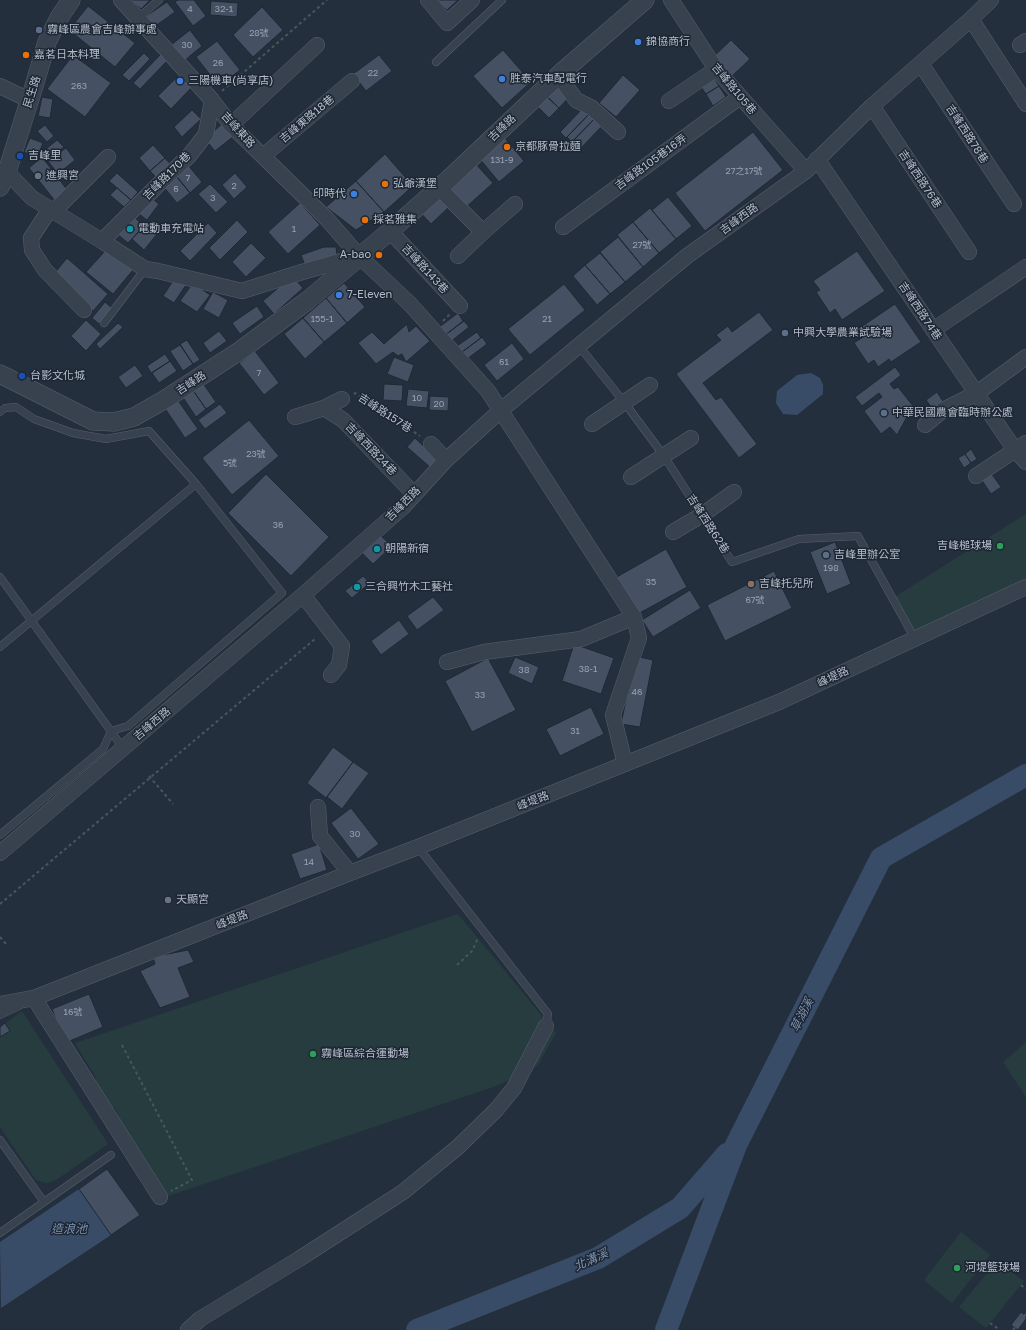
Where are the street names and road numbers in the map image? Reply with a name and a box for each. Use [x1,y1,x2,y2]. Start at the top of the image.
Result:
street label: 吉峰路105巷 [709,61,759,117]
street label: 民生路 [21,74,43,110]
street label: 吉峰東路18巷 [277,92,337,146]
street label: 吉峰西路78巷 [943,102,991,166]
street label: 吉峰東路 [218,109,258,151]
street label: 吉峰路 [486,112,518,144]
street label: 吉峰路105巷16弄 [613,132,689,192]
street label: 吉峰西路76巷 [896,147,944,211]
street label: 吉峰路170巷 [140,149,194,203]
street label: 吉峰西路 [717,201,761,237]
street label: 吉峰路143巷 [399,242,451,296]
street label: 吉峰西路74巷 [896,279,944,343]
street label: 吉峰路 [174,368,208,398]
street label: 吉峰路157巷 [356,391,414,435]
street label: 吉峰西路24巷 [343,420,399,478]
street label: 吉峰西路 [383,484,423,524]
street label: 吉峰西路62巷 [684,492,732,556]
street label: 峰堤路 [815,664,851,690]
street label: 吉峰西路 [131,705,173,743]
street label: 峰堤路 [515,789,551,813]
street label: 峰堤路 [214,908,250,932]

